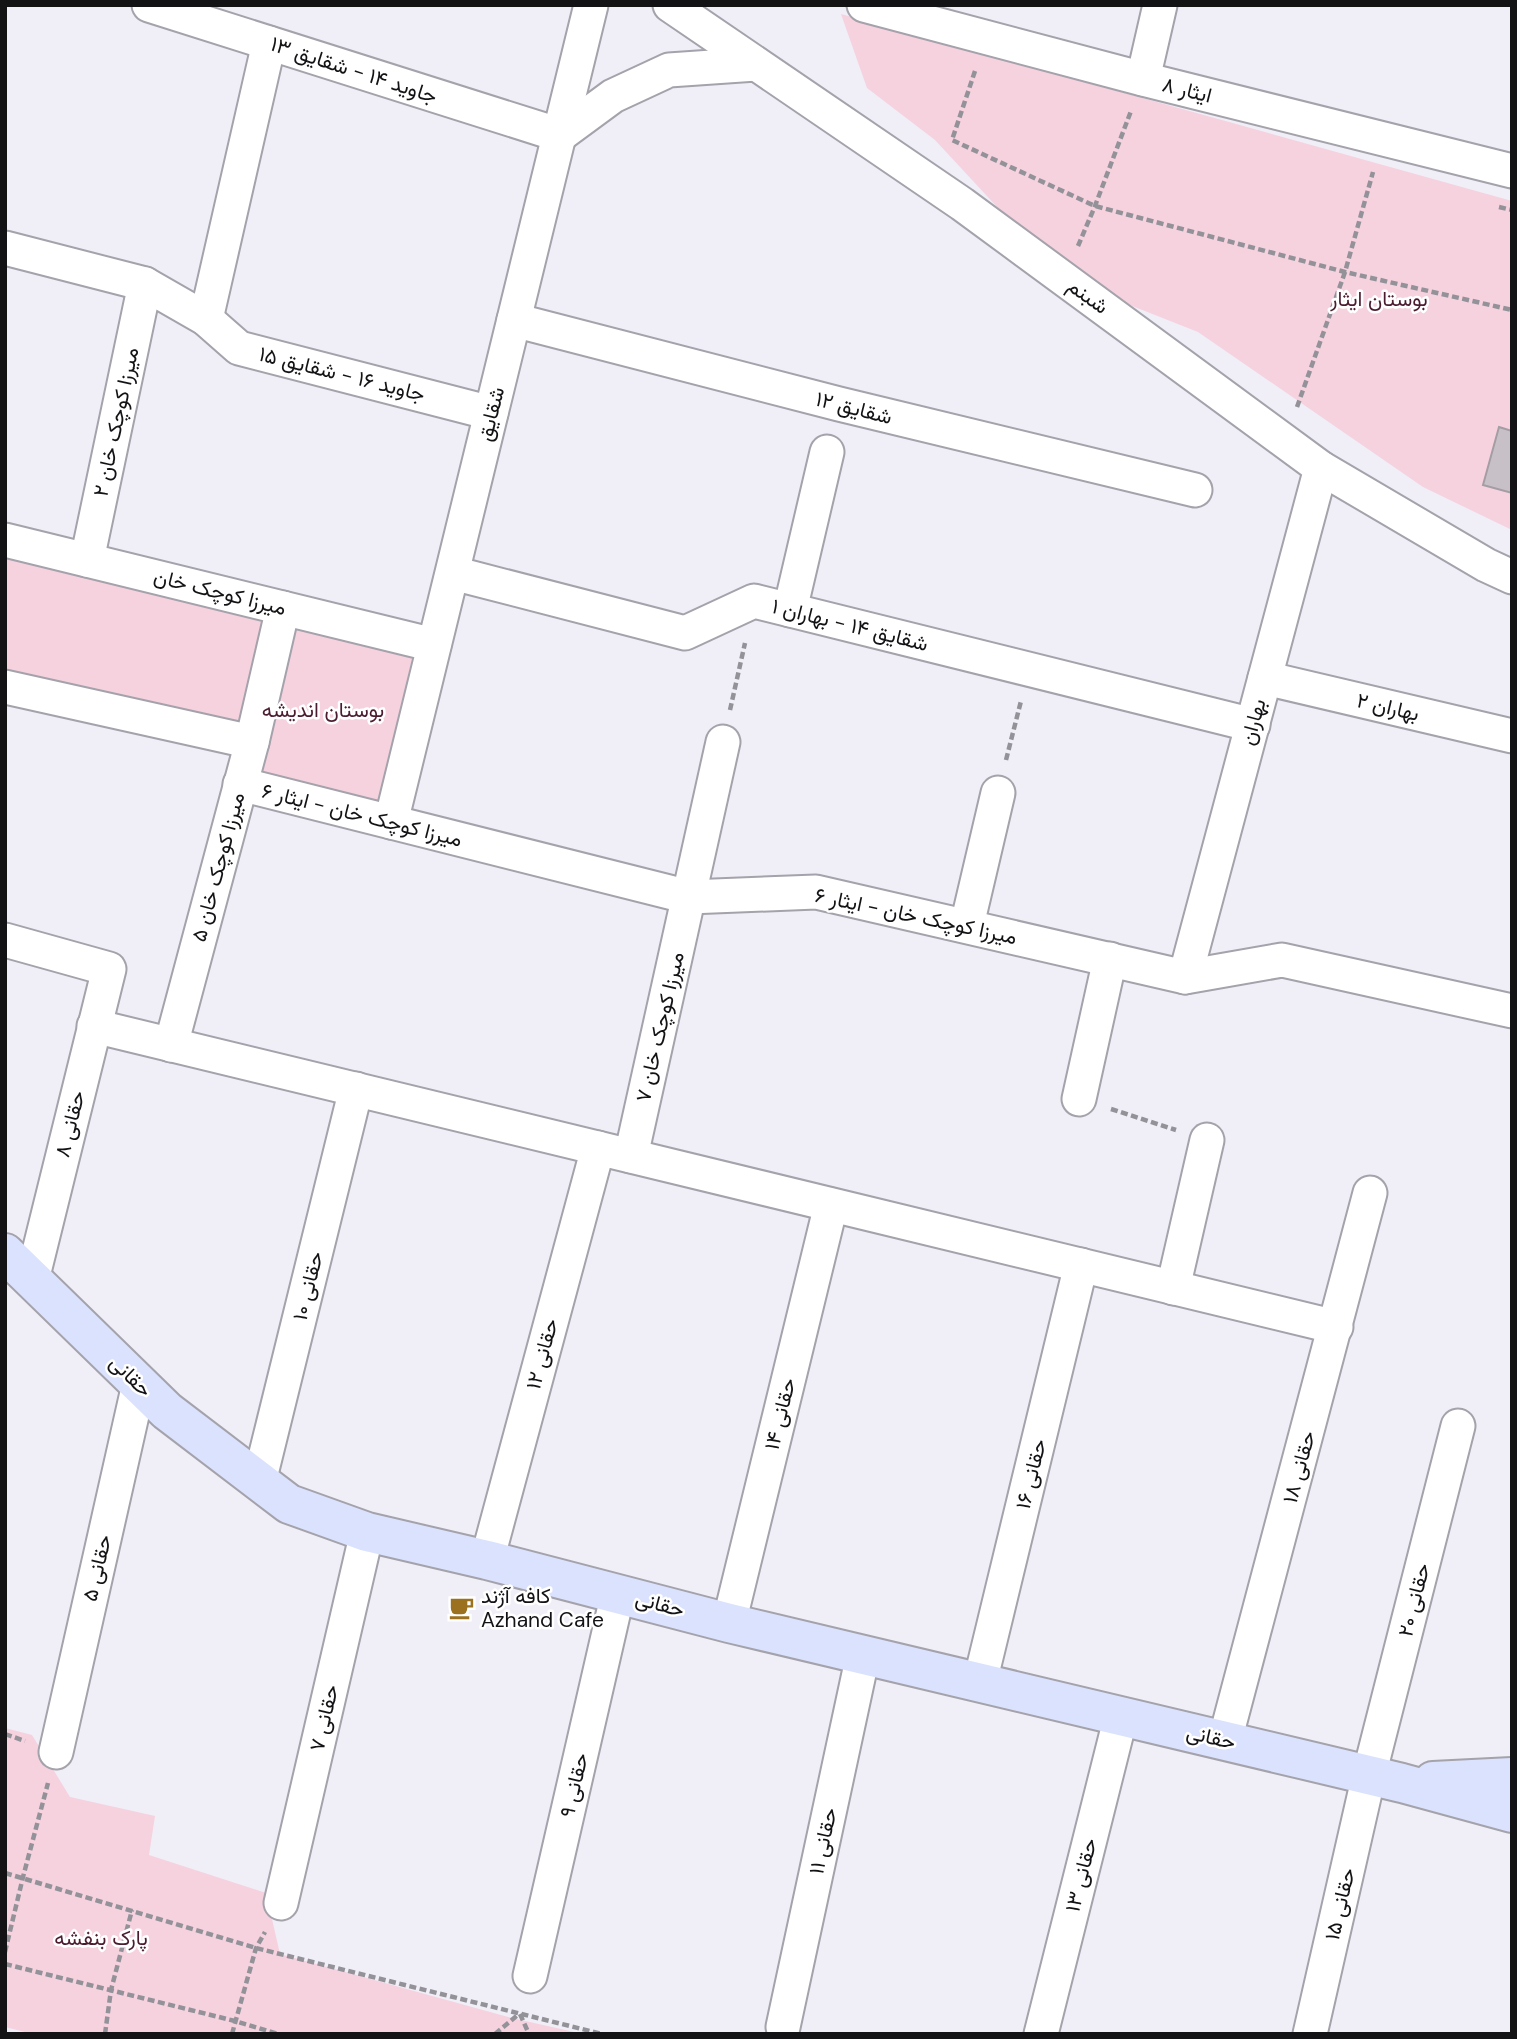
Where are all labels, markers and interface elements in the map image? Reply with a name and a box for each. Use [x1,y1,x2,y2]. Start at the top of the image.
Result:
street label: جاوید ۱۴ - شقایق ۱۳ [267,30,441,110]
street label: ایثار ۸ [1159,70,1215,110]
street label: شبنم [1062,272,1114,320]
park label: بوستان ایثار [1329,285,1428,313]
street label: جاوید ۱۶ - شقایق ۱۵ [256,340,428,408]
street label: میرزا کوچک خان ۲ [87,345,145,499]
street label: شقایق [471,384,511,444]
street label: شقایق ۱۲ [813,385,895,431]
street label: میرزا کوچک خان [151,562,289,622]
street label: شقایق ۱۴ - بهاران ۱ [769,592,931,658]
street label: بهاران ۲ [1354,686,1422,728]
park label: بوستان اندیشه [262,696,384,724]
street label: بهاران [1233,696,1273,748]
street label: میرزا کوچک خان - ایثار ۶ [259,777,465,853]
street label: میرزا کوچک خان ۵ [185,789,251,945]
street label: میرزا کوچک خان - ایثار ۶ [812,881,1020,951]
street label: میرزا کوچک خان ۷ [629,949,691,1105]
street label: حقانی ۸ [48,1088,92,1160]
street label: حقانی ۱۰ [286,1249,330,1323]
street label: حقانی ۱۲ [519,1315,565,1393]
street label: حقانی [103,1349,159,1403]
street label: حقانی ۱۴ [758,1375,802,1453]
street label: حقانی ۱۸ [1276,1428,1322,1506]
street label: حقانی ۱۶ [1009,1436,1053,1512]
street label: حقانی ۵ [76,1532,118,1604]
street label: حقانی ۲۰ [1391,1560,1437,1640]
place label: کافه آژند Azhand Cafe [481,1582,604,1634]
street label: حقانی [632,1584,688,1624]
cafe icon: کافه آژند Azhand Cafe [447,1594,475,1622]
street label: حقانی ۷ [303,1682,345,1754]
street label: حقانی [1184,1718,1238,1756]
street label: حقانی ۹ [553,1750,595,1820]
street label: حقانی ۱۱ [802,1805,844,1877]
street label: حقانی ۱۳ [1058,1835,1104,1915]
street label: حقانی ۱۵ [1318,1865,1362,1943]
park label: پارک بنفشه [54,1924,148,1952]

